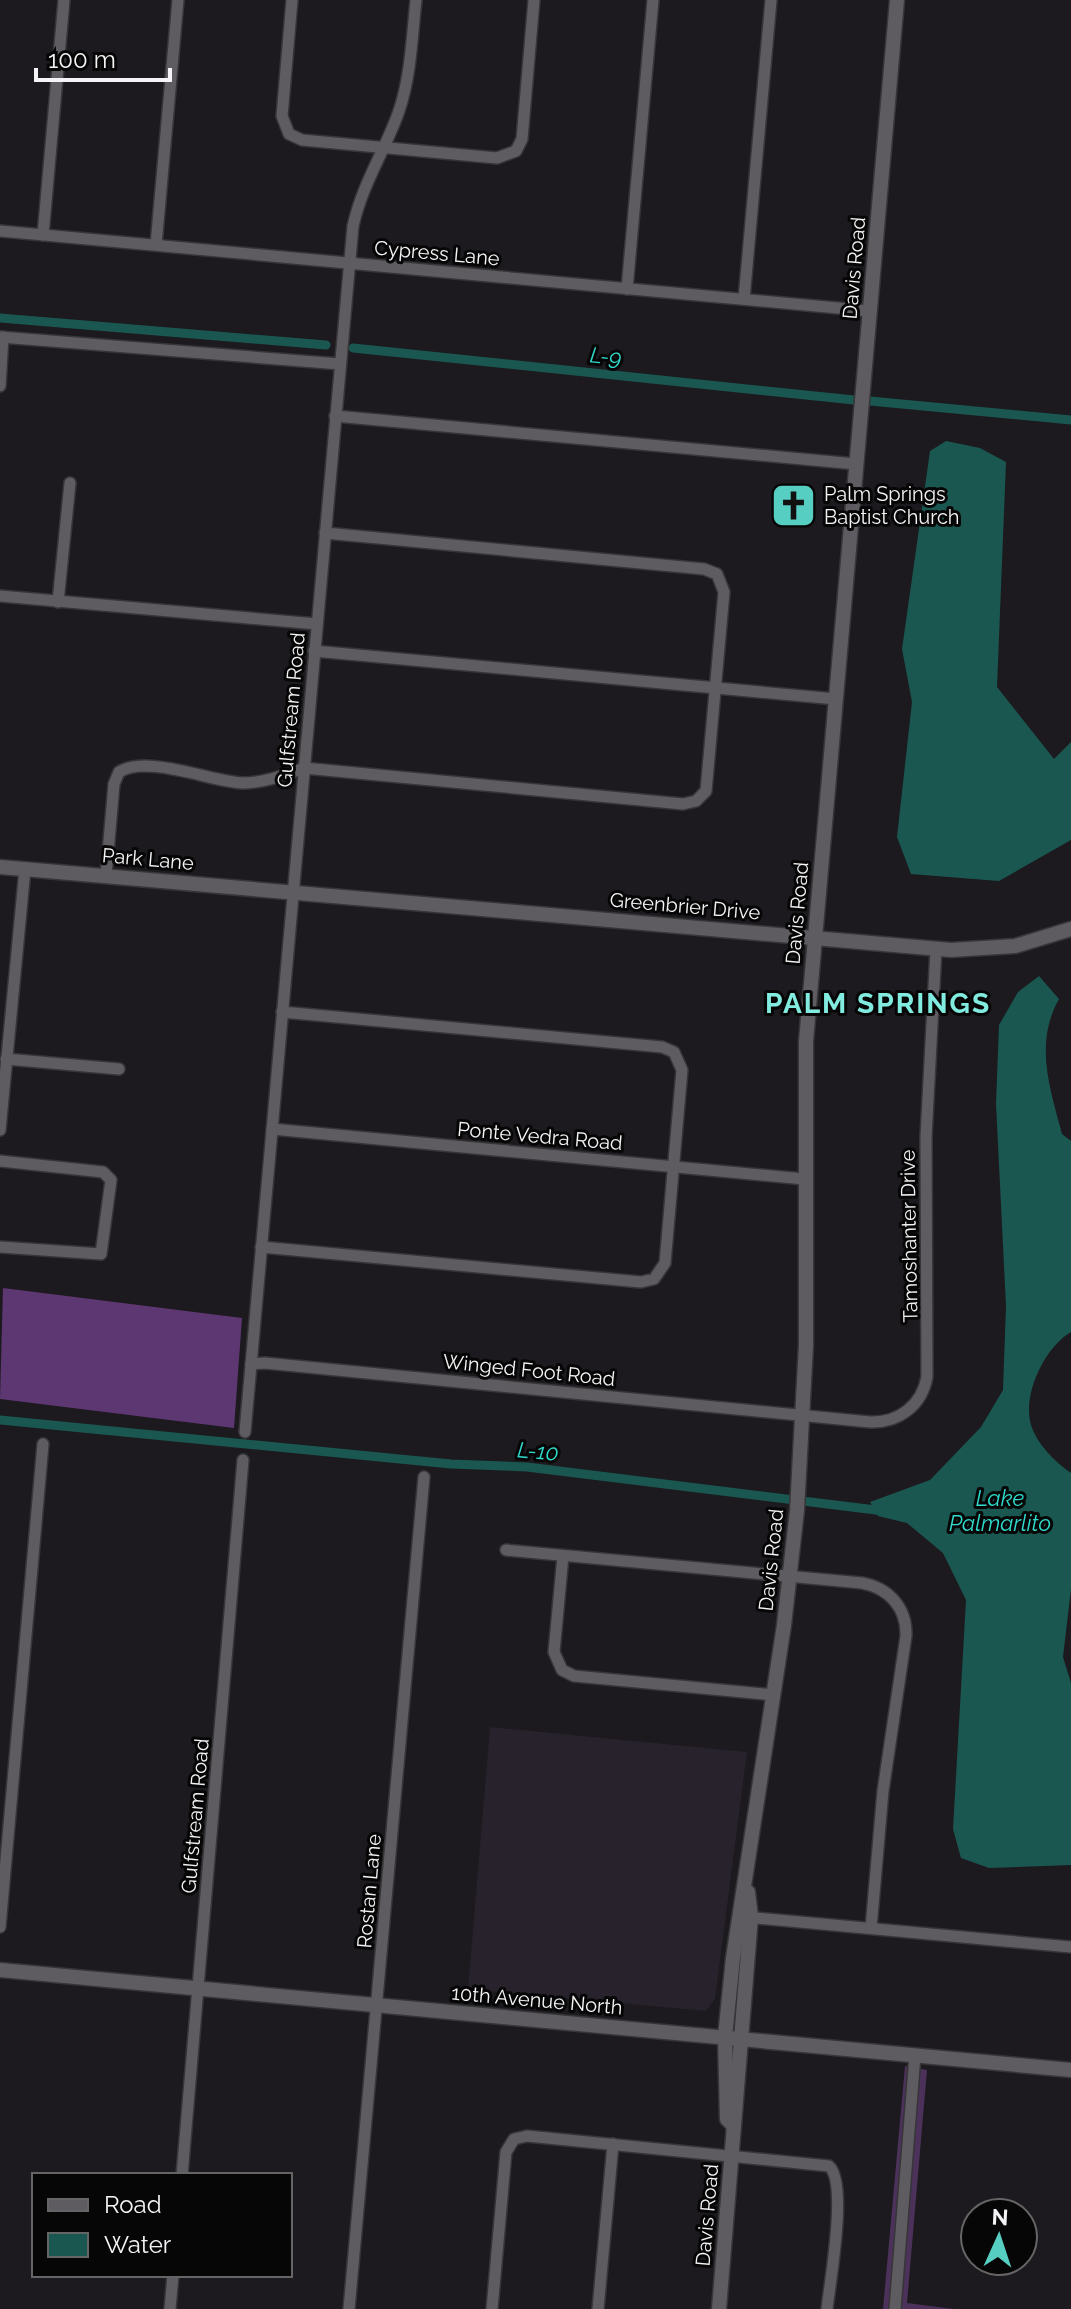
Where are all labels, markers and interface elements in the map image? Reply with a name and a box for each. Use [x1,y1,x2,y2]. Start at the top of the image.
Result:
scale bar [36,32,170,82]
text: 100 m [48,45,116,74]
street label: Davis Road [838,216,870,320]
street label: Cypress Lane [373,236,501,270]
water label: L-9 [589,341,623,371]
church icon: Palm Springs Baptist Church [769,481,817,529]
place label: Palm Springs Baptist Church [824,482,960,529]
street label: Gulfstream Road [272,632,310,788]
street label: Park Lane [101,843,195,875]
street label: Davis Road [781,861,813,965]
street label: Greenbrier Drive [609,887,762,925]
district label: PALM SPRINGS [765,987,991,1020]
street label: Ponte Vedra Road [456,1117,624,1155]
street label: Tamoshanter Drive [895,1149,923,1323]
street label: Winged Foot Road [442,1349,616,1391]
water label: L-10 [516,1436,560,1466]
water label: Lake Palmarlito [949,1485,1051,1536]
street label: Davis Road [754,1508,788,1612]
street label: Gulfstream Road [176,1738,214,1894]
street label: Rostan Lane [352,1833,386,1949]
street label: 10th Avenue North [451,1981,623,2019]
street label: Davis Road [691,2163,723,2267]
legend [32,2173,292,2277]
text: Road [104,2190,162,2219]
north arrow [959,2197,1039,2277]
text: N [991,2204,1009,2230]
text: Water [104,2230,172,2259]

